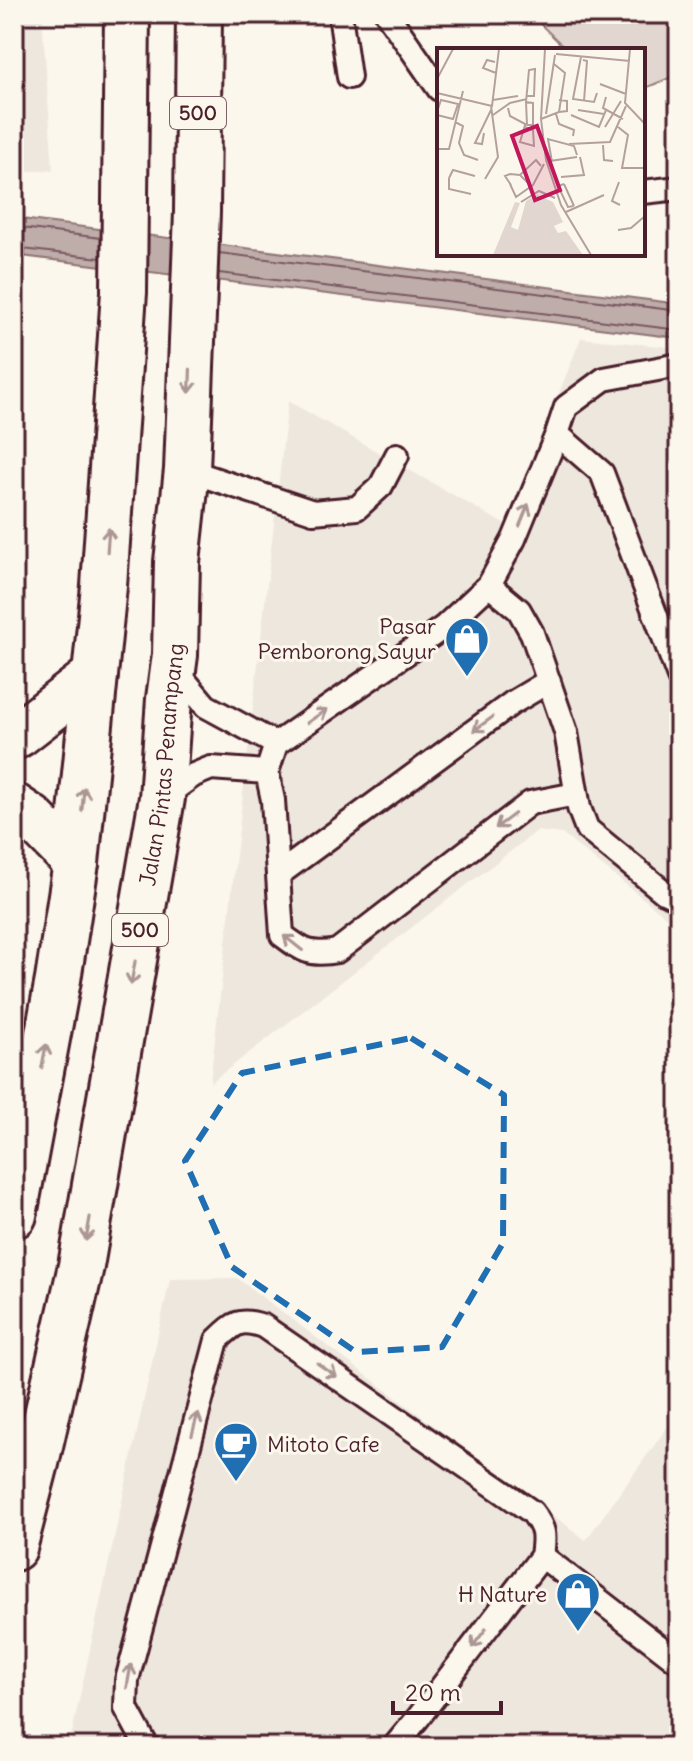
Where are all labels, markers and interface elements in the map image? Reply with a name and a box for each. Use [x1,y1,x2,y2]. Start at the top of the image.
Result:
inset map [437,48,645,256]
road number: 500 [170,97,226,129]
one-way arrow [183,367,198,394]
one-way arrow [518,503,532,528]
one-way arrow [100,527,115,554]
place label: Pasar Pemborong Sayur [258,612,436,665]
shop icon: Pasar Pemborong Sayur [443,615,491,678]
street label: Jalan Pintas Penampang [133,643,189,888]
one-way arrow [305,708,327,724]
one-way arrow [473,715,495,732]
one-way arrow [75,786,90,813]
one-way arrow [495,813,516,830]
road number: 500 [112,914,168,946]
one-way arrow [283,934,304,951]
one-way arrow [124,960,139,985]
one-way arrow [38,1044,53,1069]
one-way arrow [79,1216,94,1241]
one-way arrow [316,1362,338,1379]
one-way arrow [188,1412,203,1438]
cafe icon: Mitoto Cafe [212,1420,260,1483]
place label: Mitoto Cafe [267,1430,380,1458]
shop icon: H Nature [554,1570,602,1633]
place label: H Nature [458,1580,547,1608]
one-way arrow [471,1627,488,1648]
one-way arrow [123,1664,138,1689]
scale bar [393,1665,501,1715]
text: 20 m [405,1677,461,1707]

